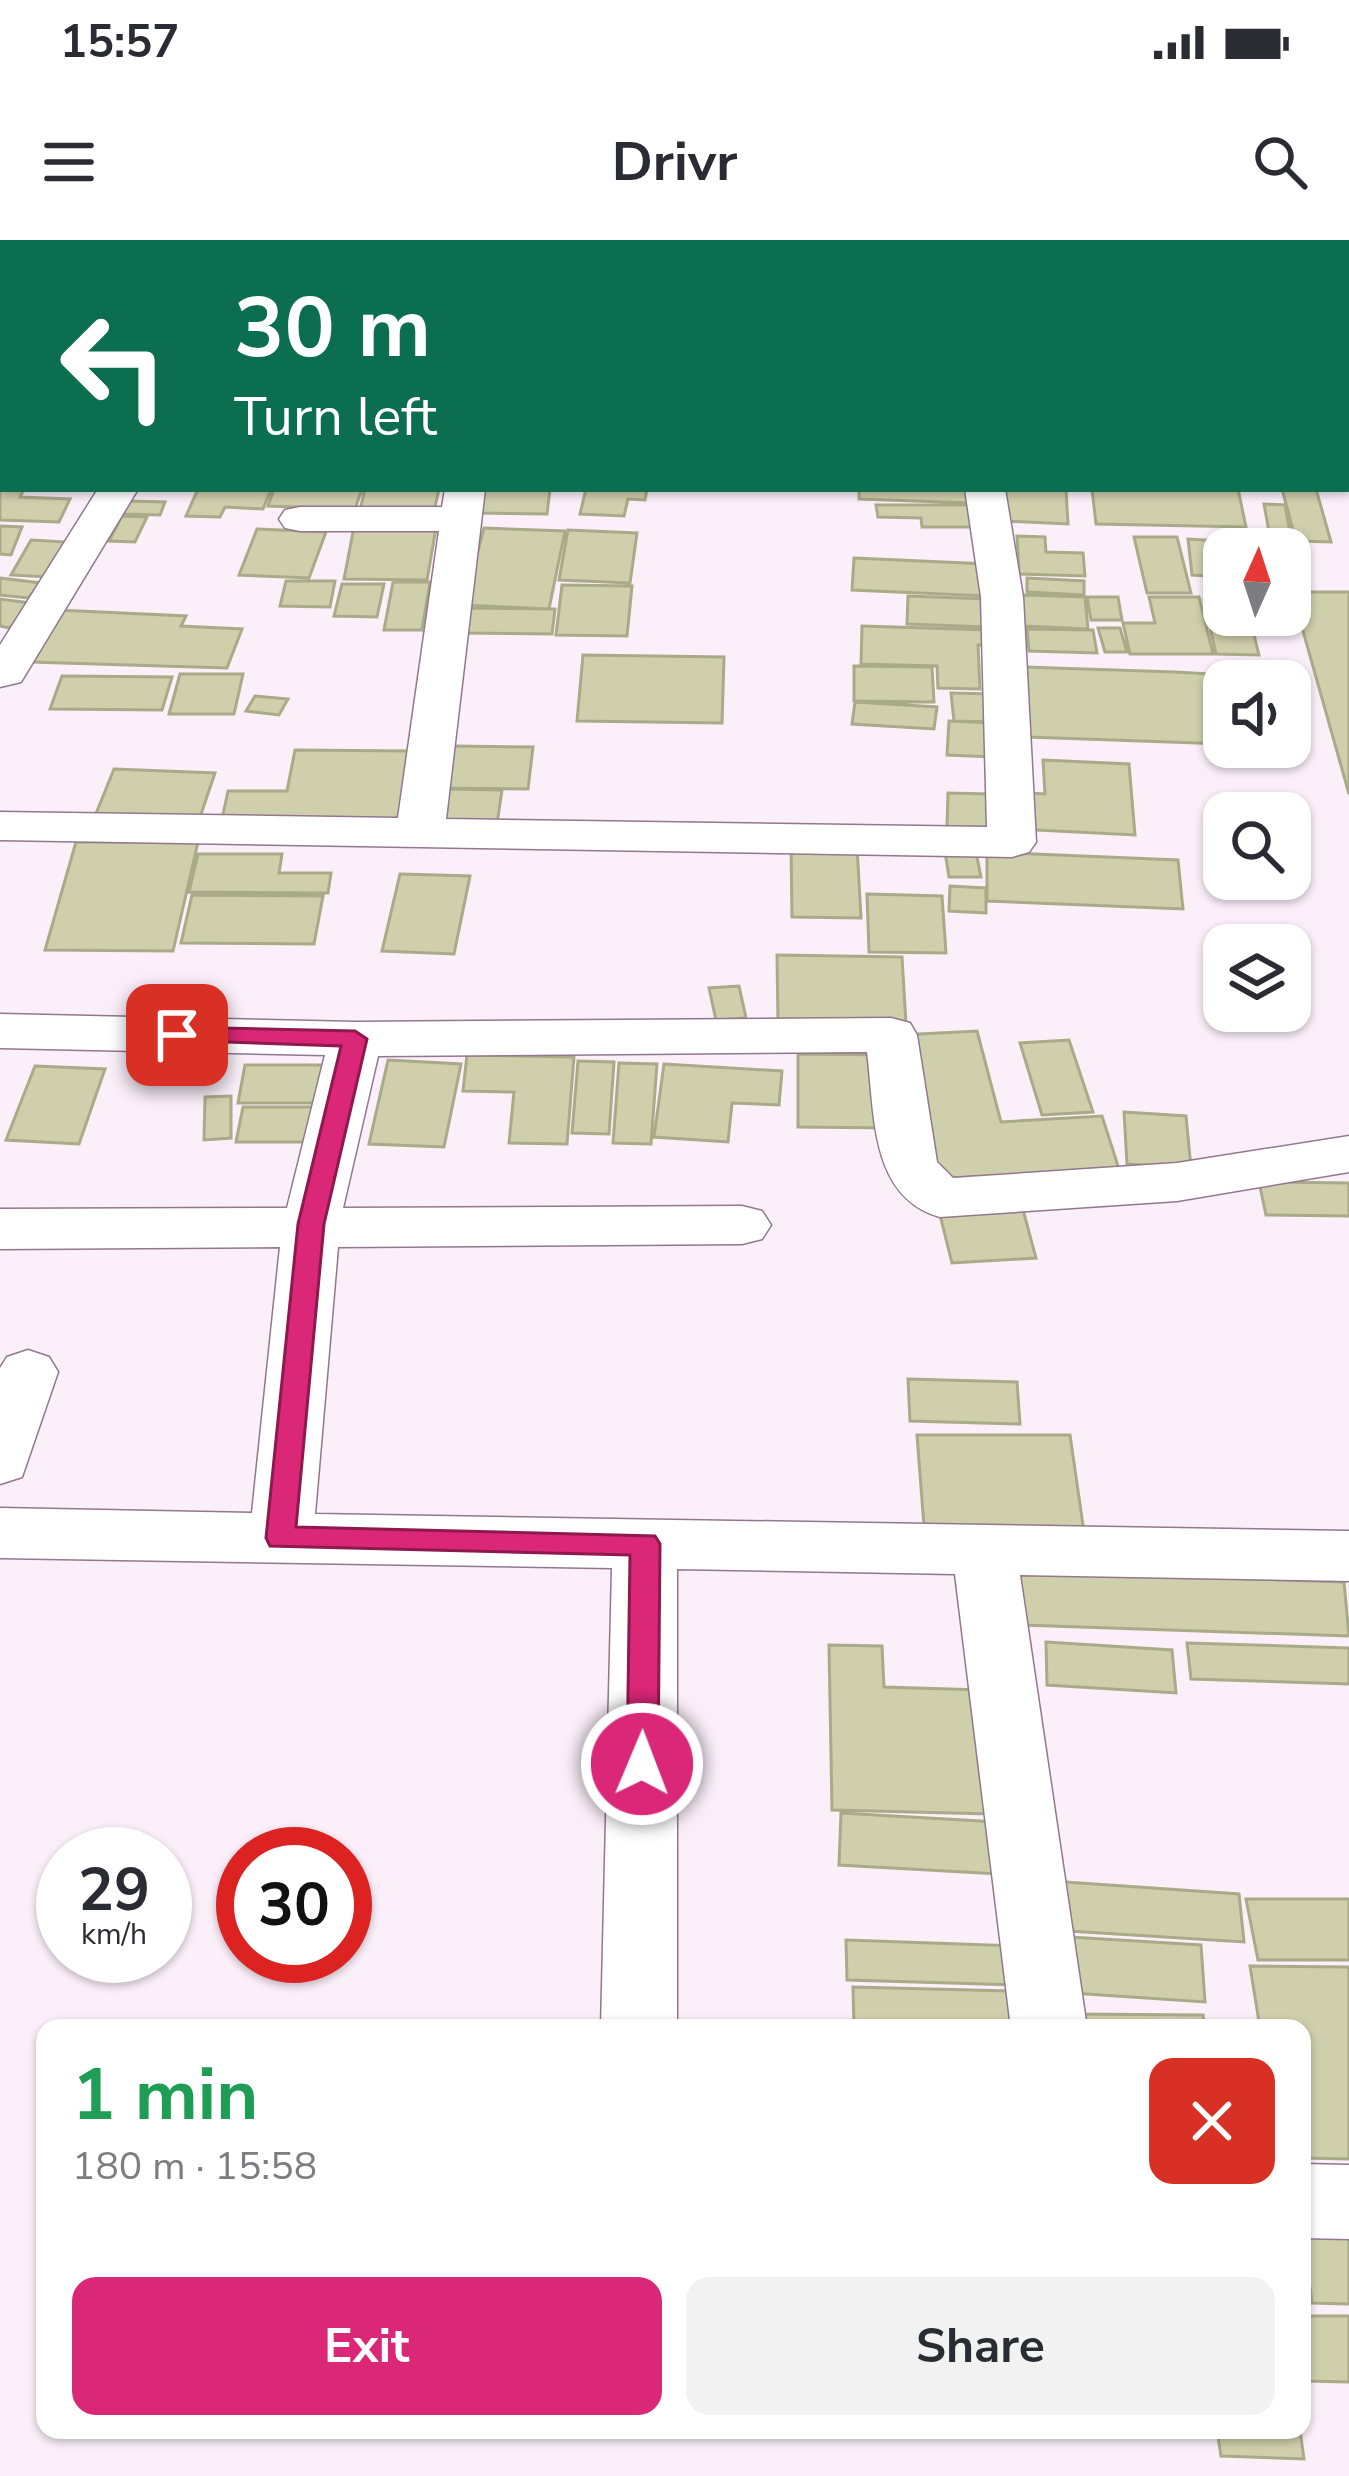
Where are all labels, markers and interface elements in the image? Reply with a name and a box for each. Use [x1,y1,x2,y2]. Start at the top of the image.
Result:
text: 15:57 [60,12,179,73]
text: Drivr [612,125,737,199]
icon: menu [36,129,102,195]
icon: search [1247,129,1313,195]
text: 30 m [234,271,431,386]
icon: left [36,288,192,444]
text: Turn left [234,380,437,454]
north arrow [1203,528,1311,636]
map controls [1203,528,1311,1032]
button: sound [1203,660,1311,768]
button: search [1203,792,1311,900]
button: layers [1203,924,1311,1032]
pin [126,984,228,1086]
icon: arrive [144,1002,210,1068]
position arrow [579,1701,705,1827]
speed limit sign: 30 [216,1827,372,1983]
text: 29 [78,1849,150,1931]
text: km/h [81,1914,147,1955]
text: 1 min [72,2046,258,2144]
button: close [1149,2058,1275,2184]
text: 180 m · 15:58 [72,2140,317,2193]
button: Exit [72,2277,662,2415]
button: Share [686,2277,1275,2415]

